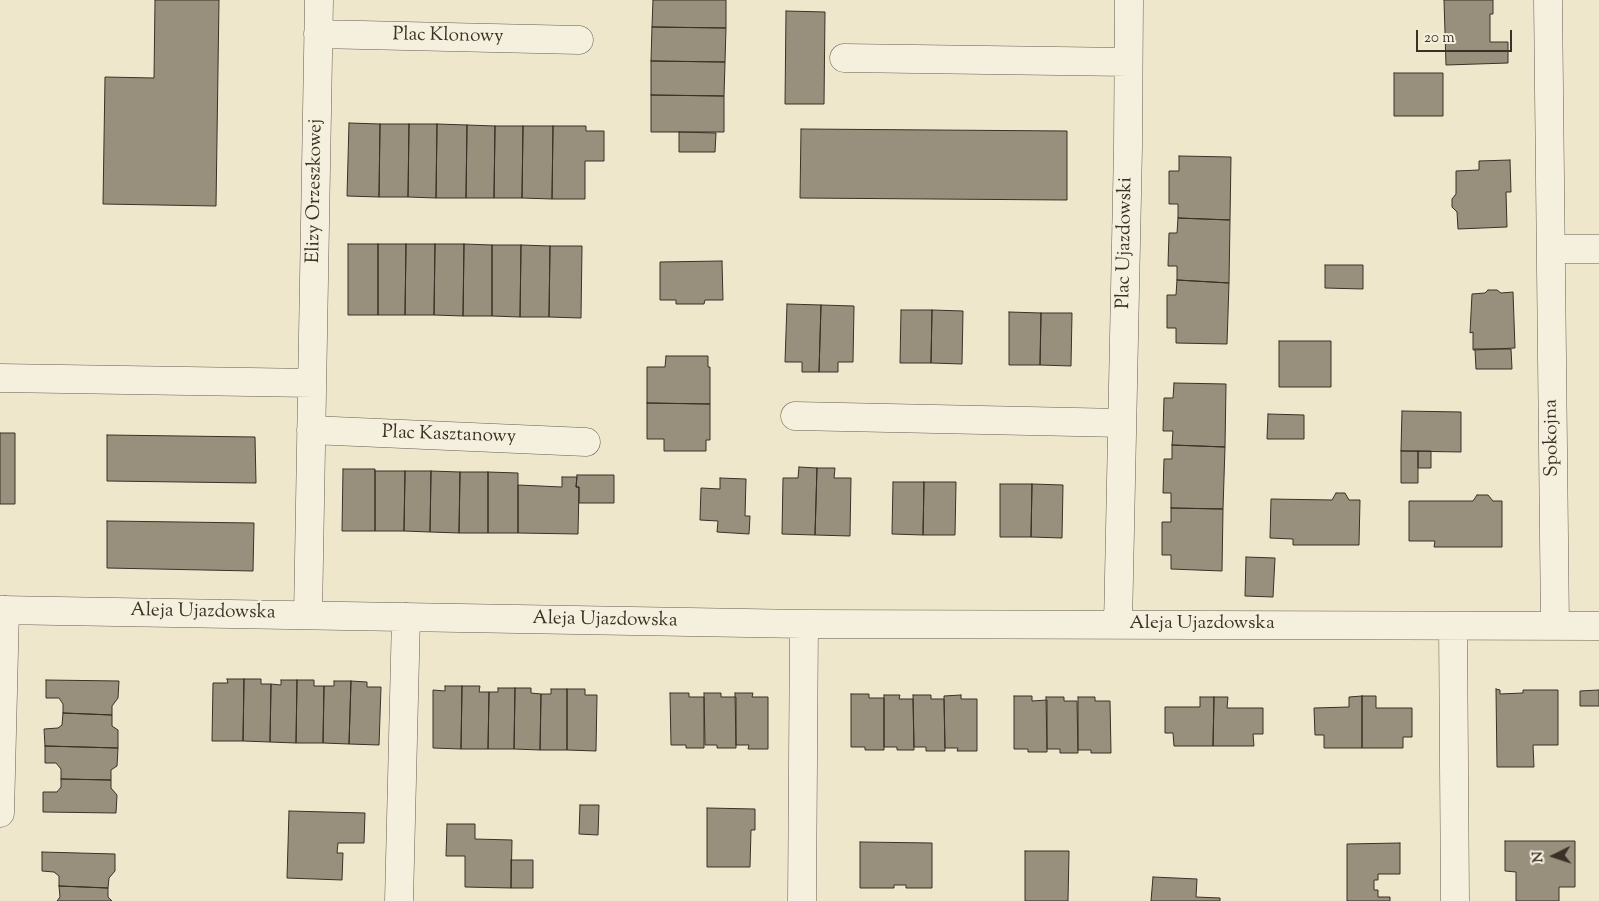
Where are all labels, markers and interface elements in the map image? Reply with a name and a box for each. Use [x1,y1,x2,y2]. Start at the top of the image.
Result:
scale bar [1419,20,1515,52]
street label: Plac Klonowy [392,25,504,49]
text: 20 m [1424,28,1455,49]
street label: Elizy Orzeszkowej [303,119,329,263]
street label: Plac Ujazdowski [1113,177,1139,309]
street label: Spokojna [1541,399,1565,477]
street label: Plac Kasztanowy [382,422,516,450]
street label: Aleja Ujazdowska [130,600,276,626]
street label: Aleja Ujazdowska [532,608,678,634]
street label: Aleja Ujazdowska [1129,614,1275,636]
north arrow [1529,831,1579,881]
text: N [1529,851,1549,863]

